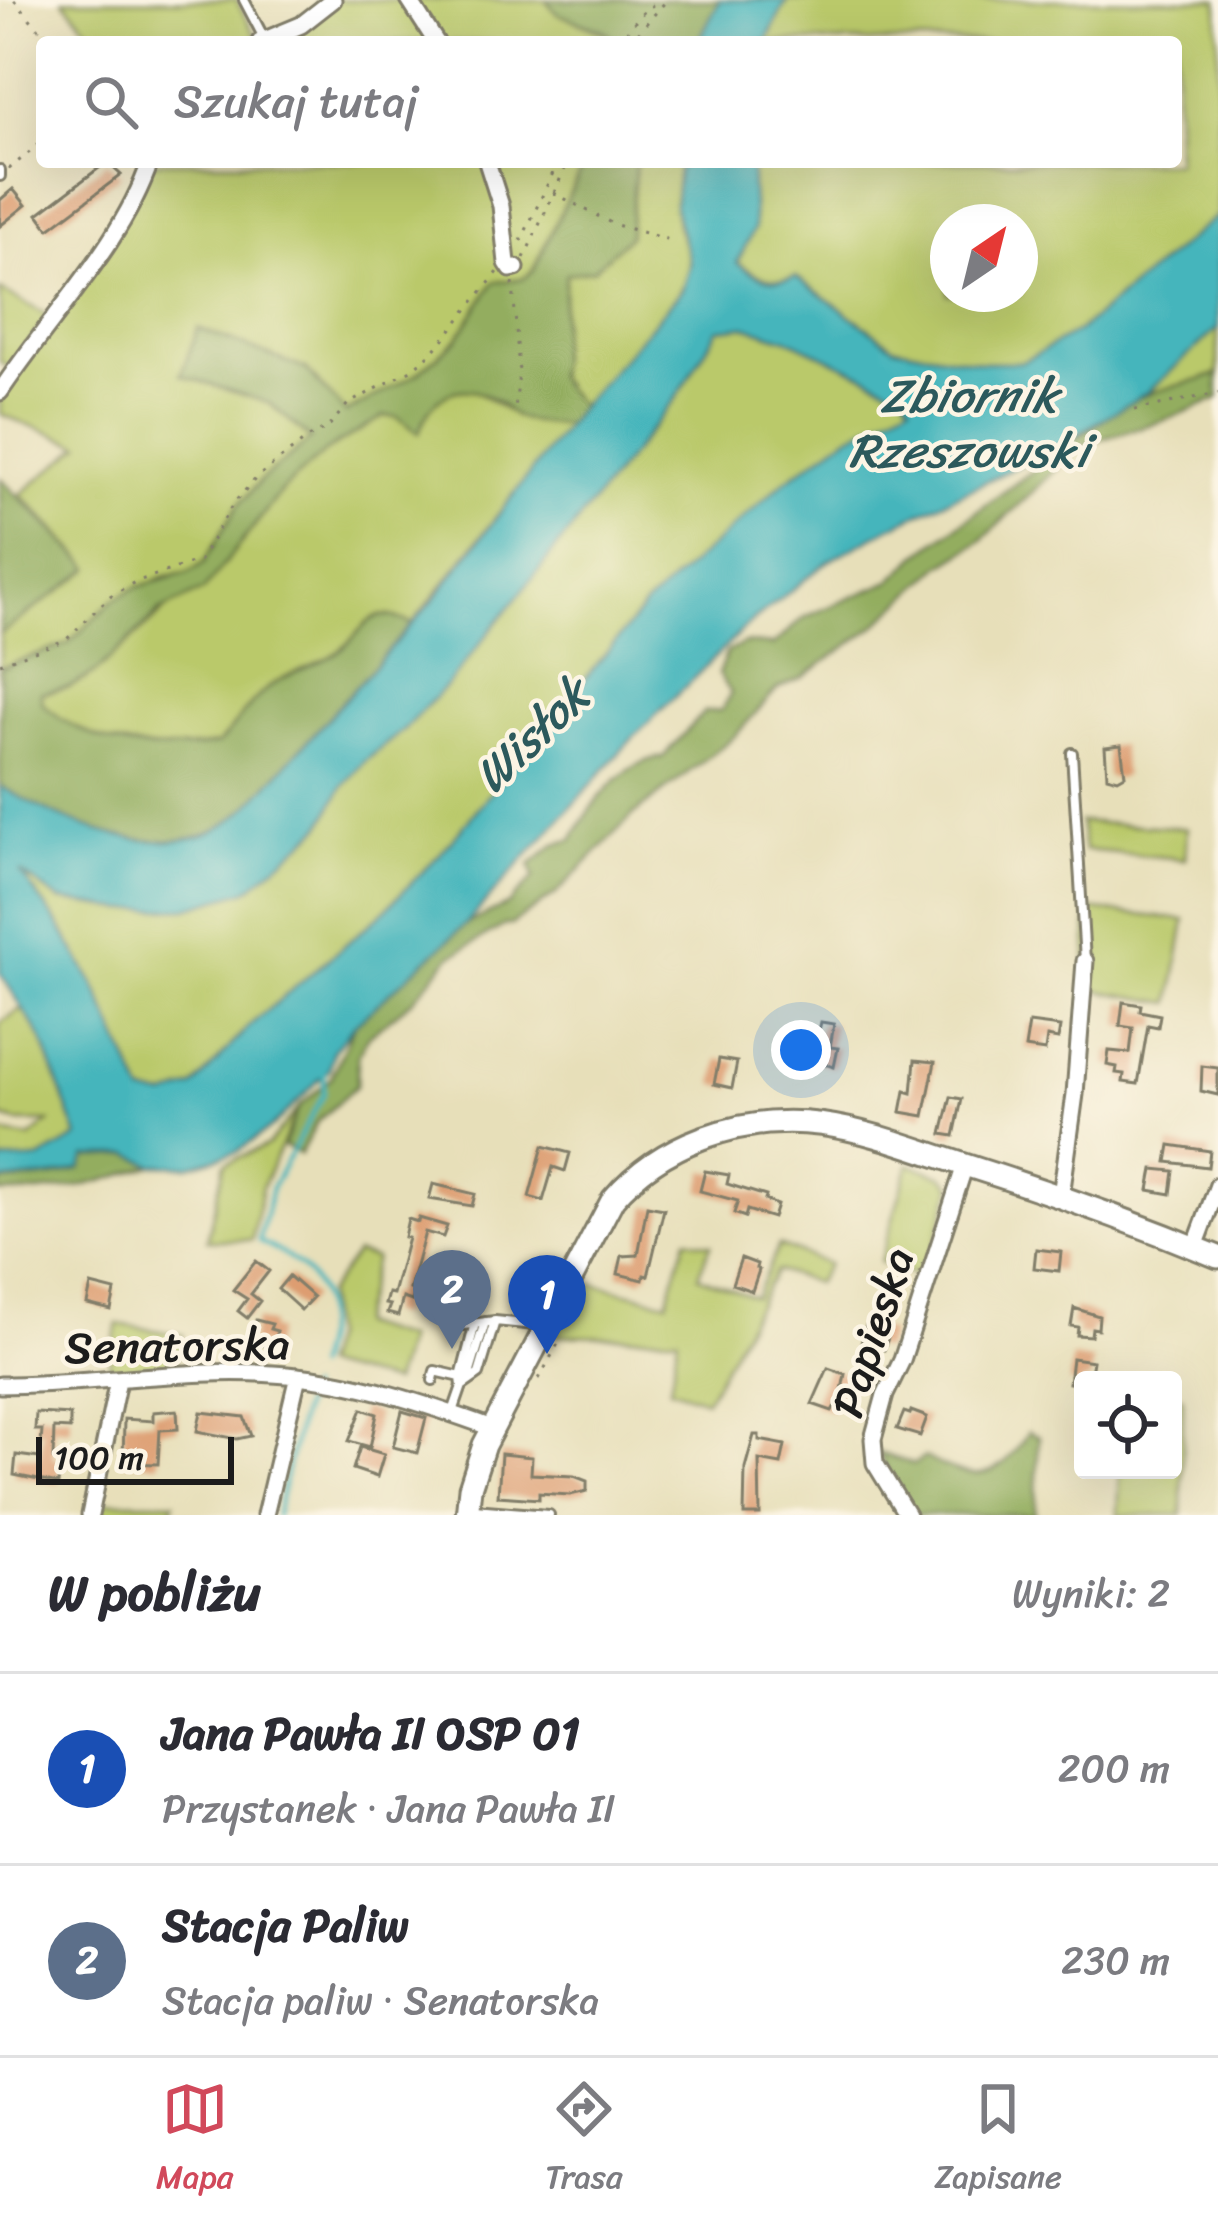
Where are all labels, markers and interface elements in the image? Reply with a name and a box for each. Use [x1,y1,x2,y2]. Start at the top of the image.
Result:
search box [36,36,1182,168]
text: Szukaj tutaj [174,62,418,142]
icon: search [78,69,144,135]
north arrow [930,204,1038,312]
water label: Zbiornik Rzeszowski [849,353,1098,493]
water label: Wisłok [452,653,614,814]
your location [771,1020,831,1080]
street label: Papieska [808,1237,938,1428]
pin: 2 [413,1250,491,1349]
pin: 1 [508,1255,586,1354]
street label: Senatorska [63,1304,291,1388]
map controls [1074,1371,1182,1479]
button: locate [1074,1371,1182,1479]
text: 100 m [54,1429,144,1487]
scale bar [36,1431,234,1484]
text: W pobliżu [48,1548,261,1638]
text: Wyniki: 2 [1012,1559,1170,1628]
text: Jana Pawła II OSP 01 [162,1694,580,1774]
text: 1 [79,1734,95,1803]
text: 200 m [1058,1734,1170,1803]
text: Przystanek · Jana Pawła II [162,1774,615,1843]
text: Stacja Paliw [162,1886,409,1966]
text: 2 [76,1926,98,1995]
text: 230 m [1061,1926,1170,1995]
text: Stacja paliw · Senatorska [162,1966,599,2035]
tab: Mapa [156,2076,233,2206]
tab: Trasa [545,2076,623,2206]
tab: Zapisane [934,2076,1062,2206]

